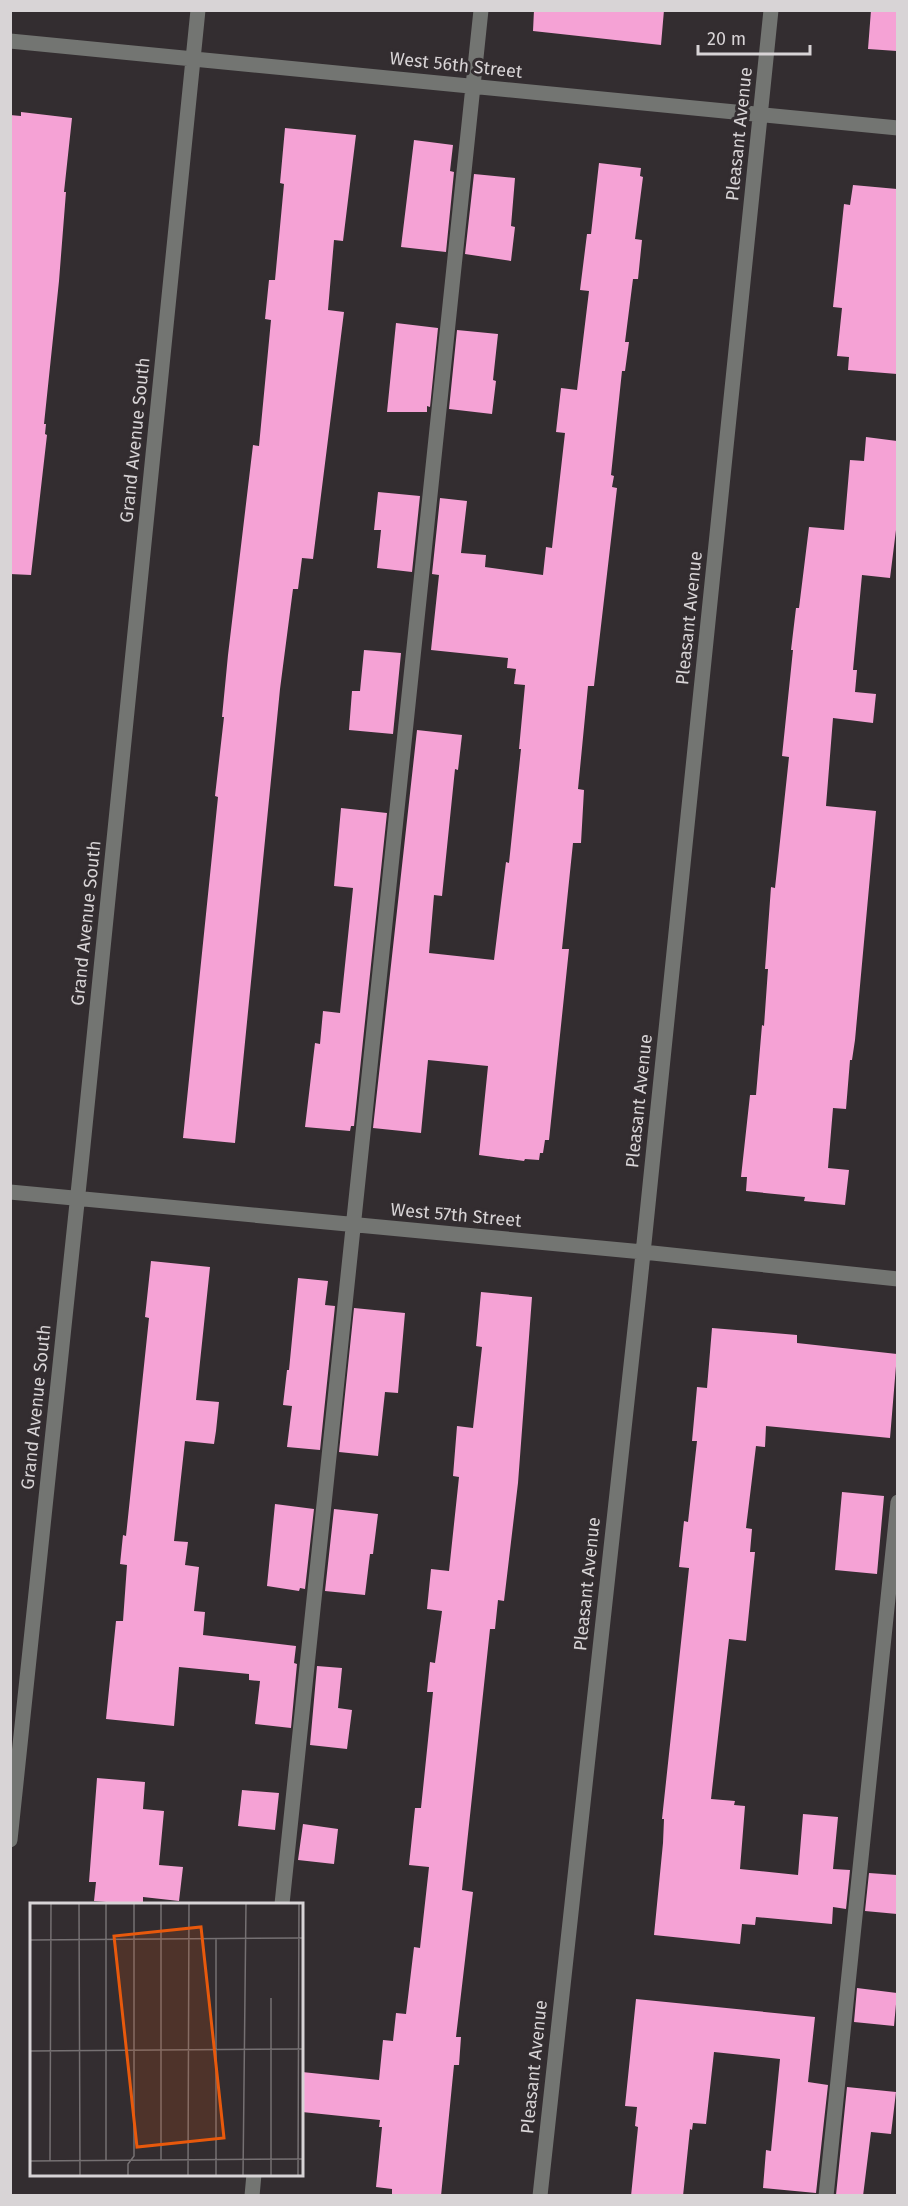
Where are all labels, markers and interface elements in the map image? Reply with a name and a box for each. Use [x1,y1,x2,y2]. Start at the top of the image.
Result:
scale bar [698,18,810,56]
text: 20 m [707,28,746,50]
street label: West 56th Street [388,47,524,83]
street label: Pleasant Avenue [721,66,757,202]
street label: Grand Avenue South [115,356,155,524]
street label: Pleasant Avenue [671,550,707,686]
street label: Grand Avenue South [66,839,106,1007]
street label: Pleasant Avenue [621,1033,657,1169]
street label: West 57th Street [390,1198,523,1232]
street label: Grand Avenue South [16,1323,56,1491]
street label: Pleasant Avenue [569,1516,605,1652]
inset map [30,1903,303,2176]
street label: Pleasant Avenue [516,1999,552,2135]

